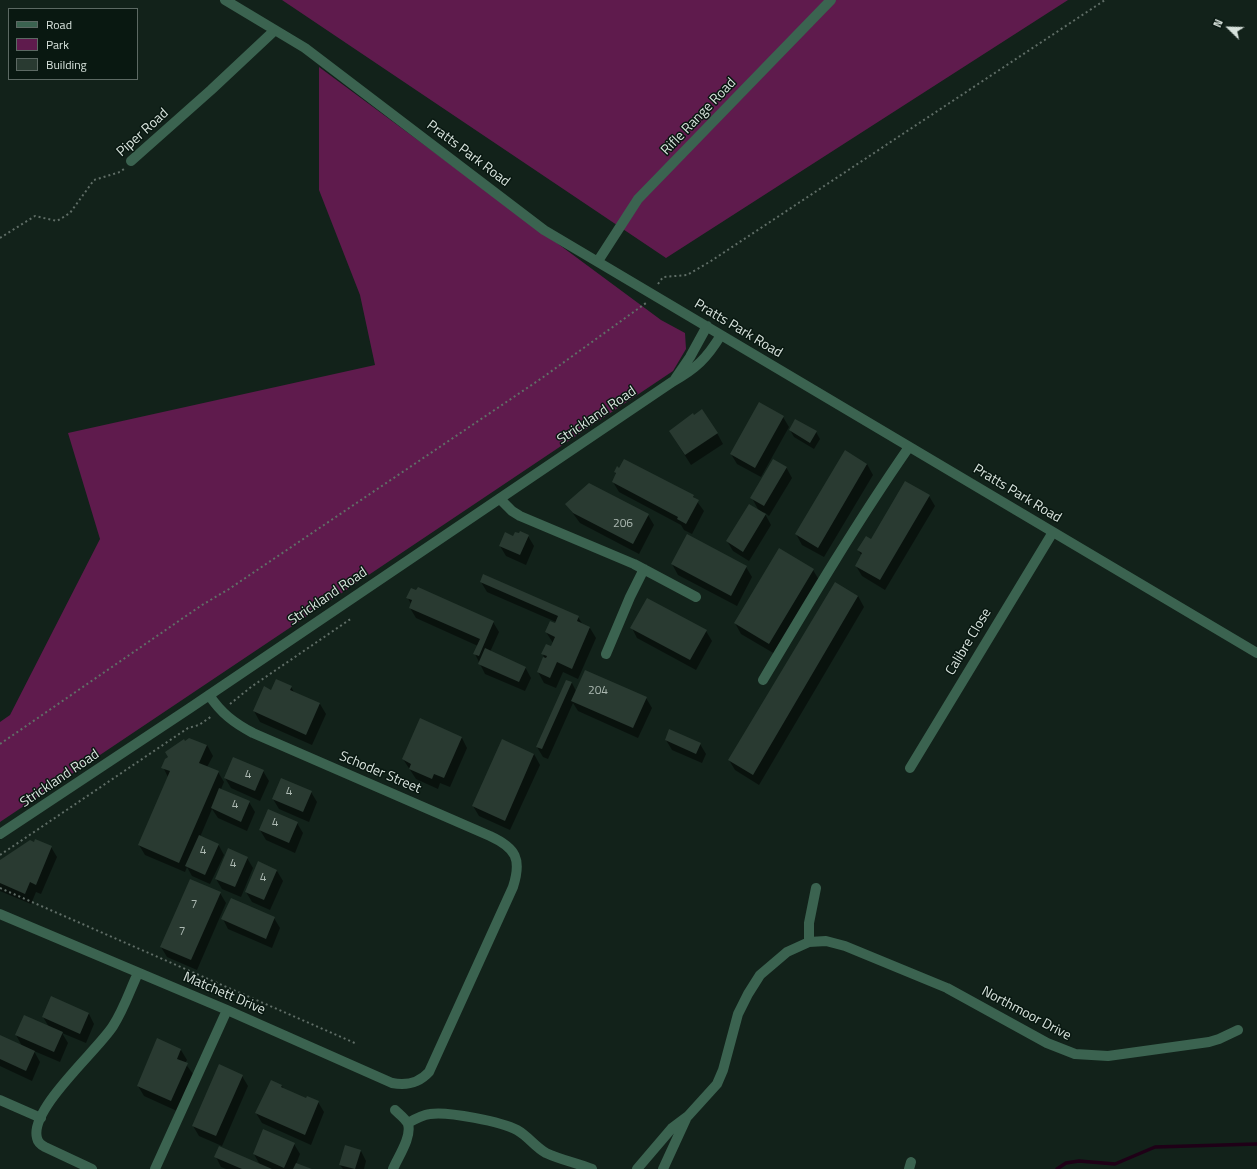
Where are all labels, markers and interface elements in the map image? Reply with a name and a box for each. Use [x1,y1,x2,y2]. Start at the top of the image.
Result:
legend [8,8,138,80]
north arrow [1209,8,1249,48]
text: Road [46,15,72,34]
text: N [1209,17,1227,30]
text: Park [46,35,69,54]
text: Building [46,55,87,74]
street label: Rifle Range Road [658,75,740,159]
street label: Piper Road [114,105,172,161]
street label: Pratts Park Road [423,117,513,191]
street label: Pratts Park Road [691,296,785,362]
street label: Strickland Road [554,383,640,449]
street label: Pratts Park Road [970,461,1064,527]
house number: 206 [613,517,633,531]
street label: Strickland Road [285,564,371,630]
street label: Calibre Close [942,606,996,678]
house number: 204 [588,684,608,698]
street label: Strickland Road [17,746,103,812]
street label: Schoder Street [337,748,423,798]
house number: 4 [245,768,251,782]
house number: 4 [286,785,292,799]
house number: 4 [232,798,238,812]
house number: 4 [272,816,278,830]
house number: 4 [200,844,206,858]
house number: 4 [230,857,236,871]
house number: 4 [260,871,266,885]
house number: 7 [191,898,197,912]
house number: 7 [179,925,185,939]
street label: Matchett Drive [180,969,268,1019]
street label: Northmoor Drive [978,983,1074,1045]

